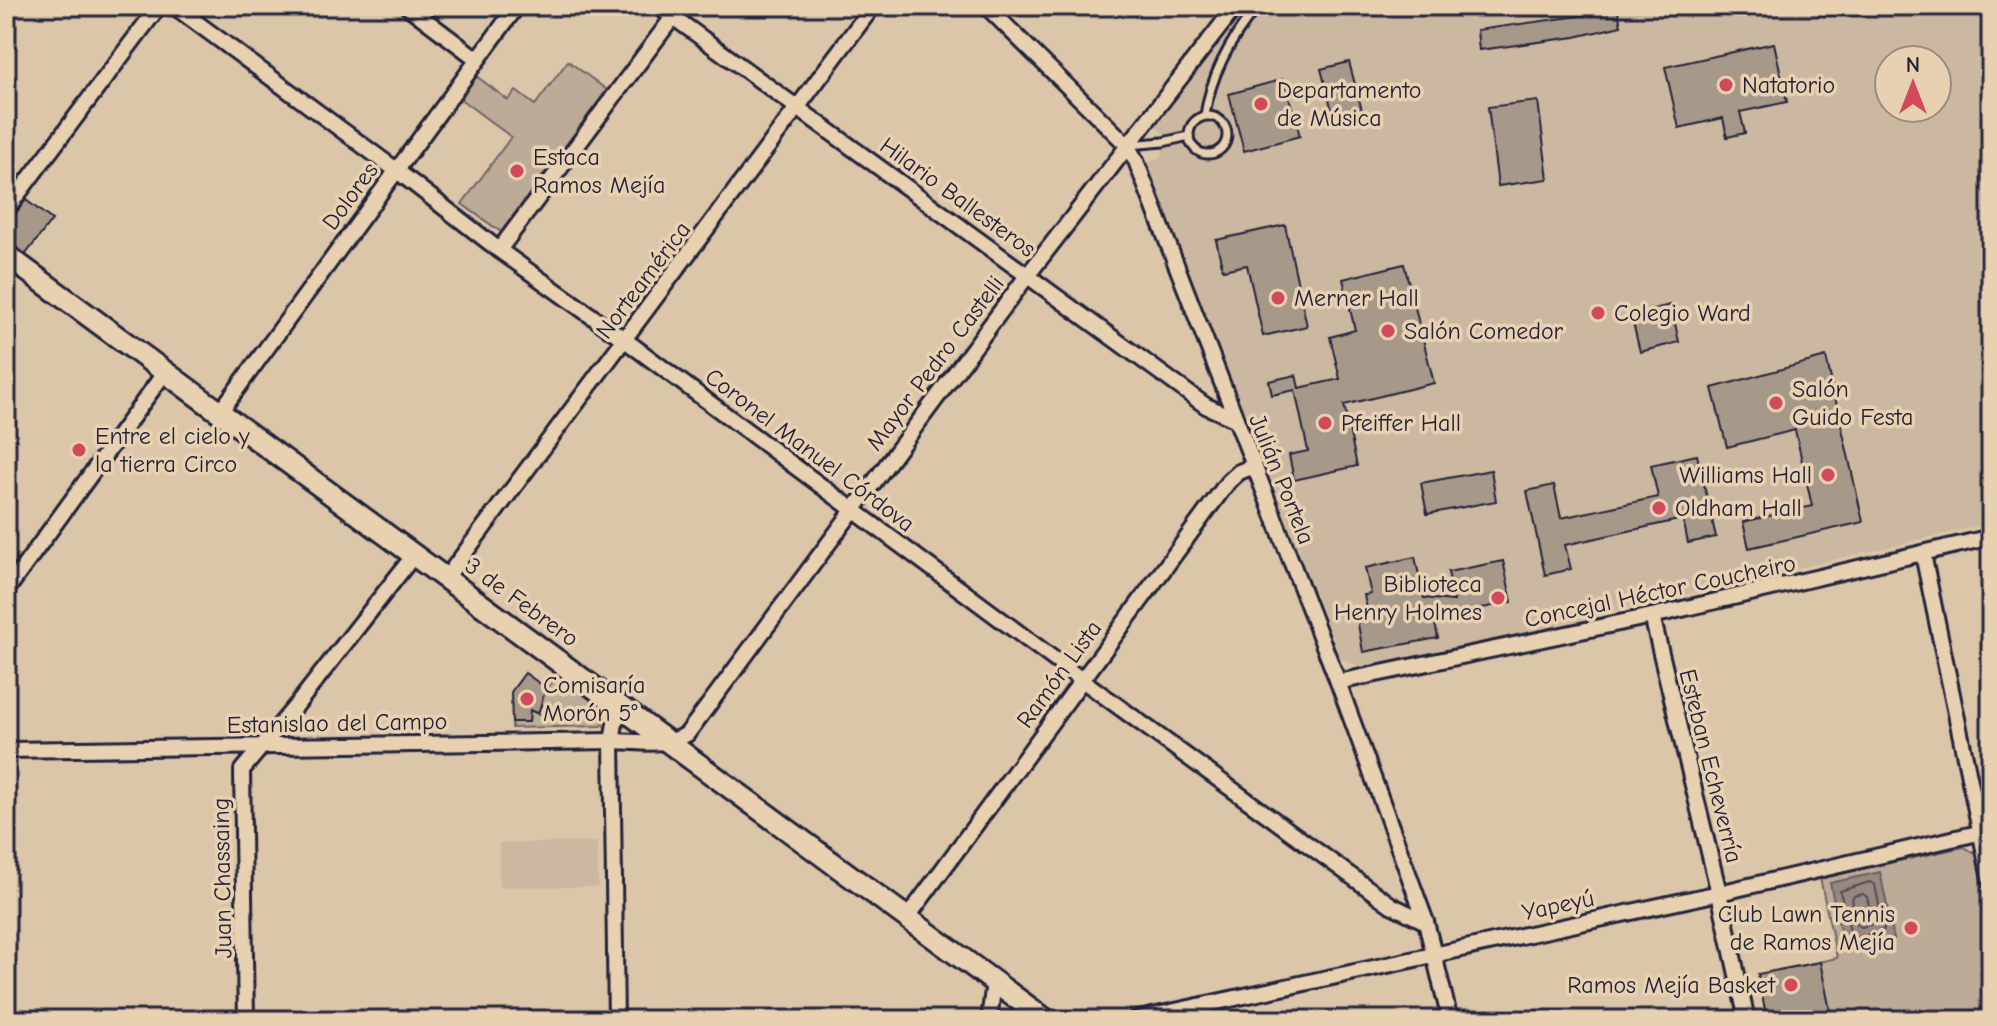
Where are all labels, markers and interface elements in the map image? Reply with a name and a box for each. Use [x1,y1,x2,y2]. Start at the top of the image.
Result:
north arrow [1873,44,1953,124]
text: N [1906,52,1920,78]
place label: Natatorio [1742,71,1835,99]
place label: Departamento de Música [1277,76,1421,132]
marker: Natatorio [1717,76,1735,94]
marker: Departamento de Música [1252,95,1270,113]
street label: Hilario Ballesteros [875,131,1041,263]
place label: Estaca Ramos Mejía [533,143,665,199]
street label: Dolores [316,157,384,235]
marker: Estaca Ramos Mejía [508,162,526,180]
street label: Norteamérica [590,216,696,344]
street label: Mayor Pedro Castelli [860,270,1010,456]
place label: Merner Hall [1294,284,1419,312]
marker: Merner Hall [1269,289,1287,307]
place label: Colegio Ward [1614,299,1751,327]
marker: Colegio Ward [1589,304,1607,322]
place label: Salón Comedor [1404,317,1564,345]
marker: Salón Comedor [1379,322,1397,340]
street label: Coronel Manuel Córdova [700,362,920,538]
place label: Salón Guido Festa [1792,375,1913,431]
marker: Salón Guido Festa [1767,394,1785,412]
place label: Pfeiffer Hall [1341,409,1461,437]
street label: Julián Portela [1243,410,1321,548]
marker: Pfeiffer Hall [1316,414,1334,432]
place label: Entre el cielo y la tierra Circo [95,422,250,478]
marker: Entre el cielo y la tierra Circo [70,441,88,459]
place label: Williams Hall [1679,461,1812,489]
marker: Williams Hall [1819,466,1837,484]
place label: Oldham Hall [1675,494,1802,522]
marker: Oldham Hall [1650,499,1668,517]
street label: Concejal Héctor Coucheiro [1522,549,1798,633]
street label: 3 de Febrero [460,552,584,652]
place label: Biblioteca Henry Holmes [1334,570,1482,626]
marker: Biblioteca Henry Holmes [1489,589,1507,607]
street label: Ramón Lista [1011,615,1107,733]
street label: Esteban Echeverría [1673,666,1749,866]
place label: Comisaría Morón 5° [543,671,645,727]
marker: Comisaría Morón 5° [518,690,536,708]
street label: Estanislao del Campo [227,707,447,739]
street label: Juan Chassaing [207,797,237,959]
street label: Yapeyú [1519,884,1597,926]
place label: Club Lawn Tennis de Ramos Mejía [1718,900,1895,956]
marker: Club Lawn Tennis de Ramos Mejía [1902,919,1920,937]
place label: Ramos Mejía Basket [1567,971,1776,999]
marker: Ramos Mejía Basket [1782,976,1800,994]

